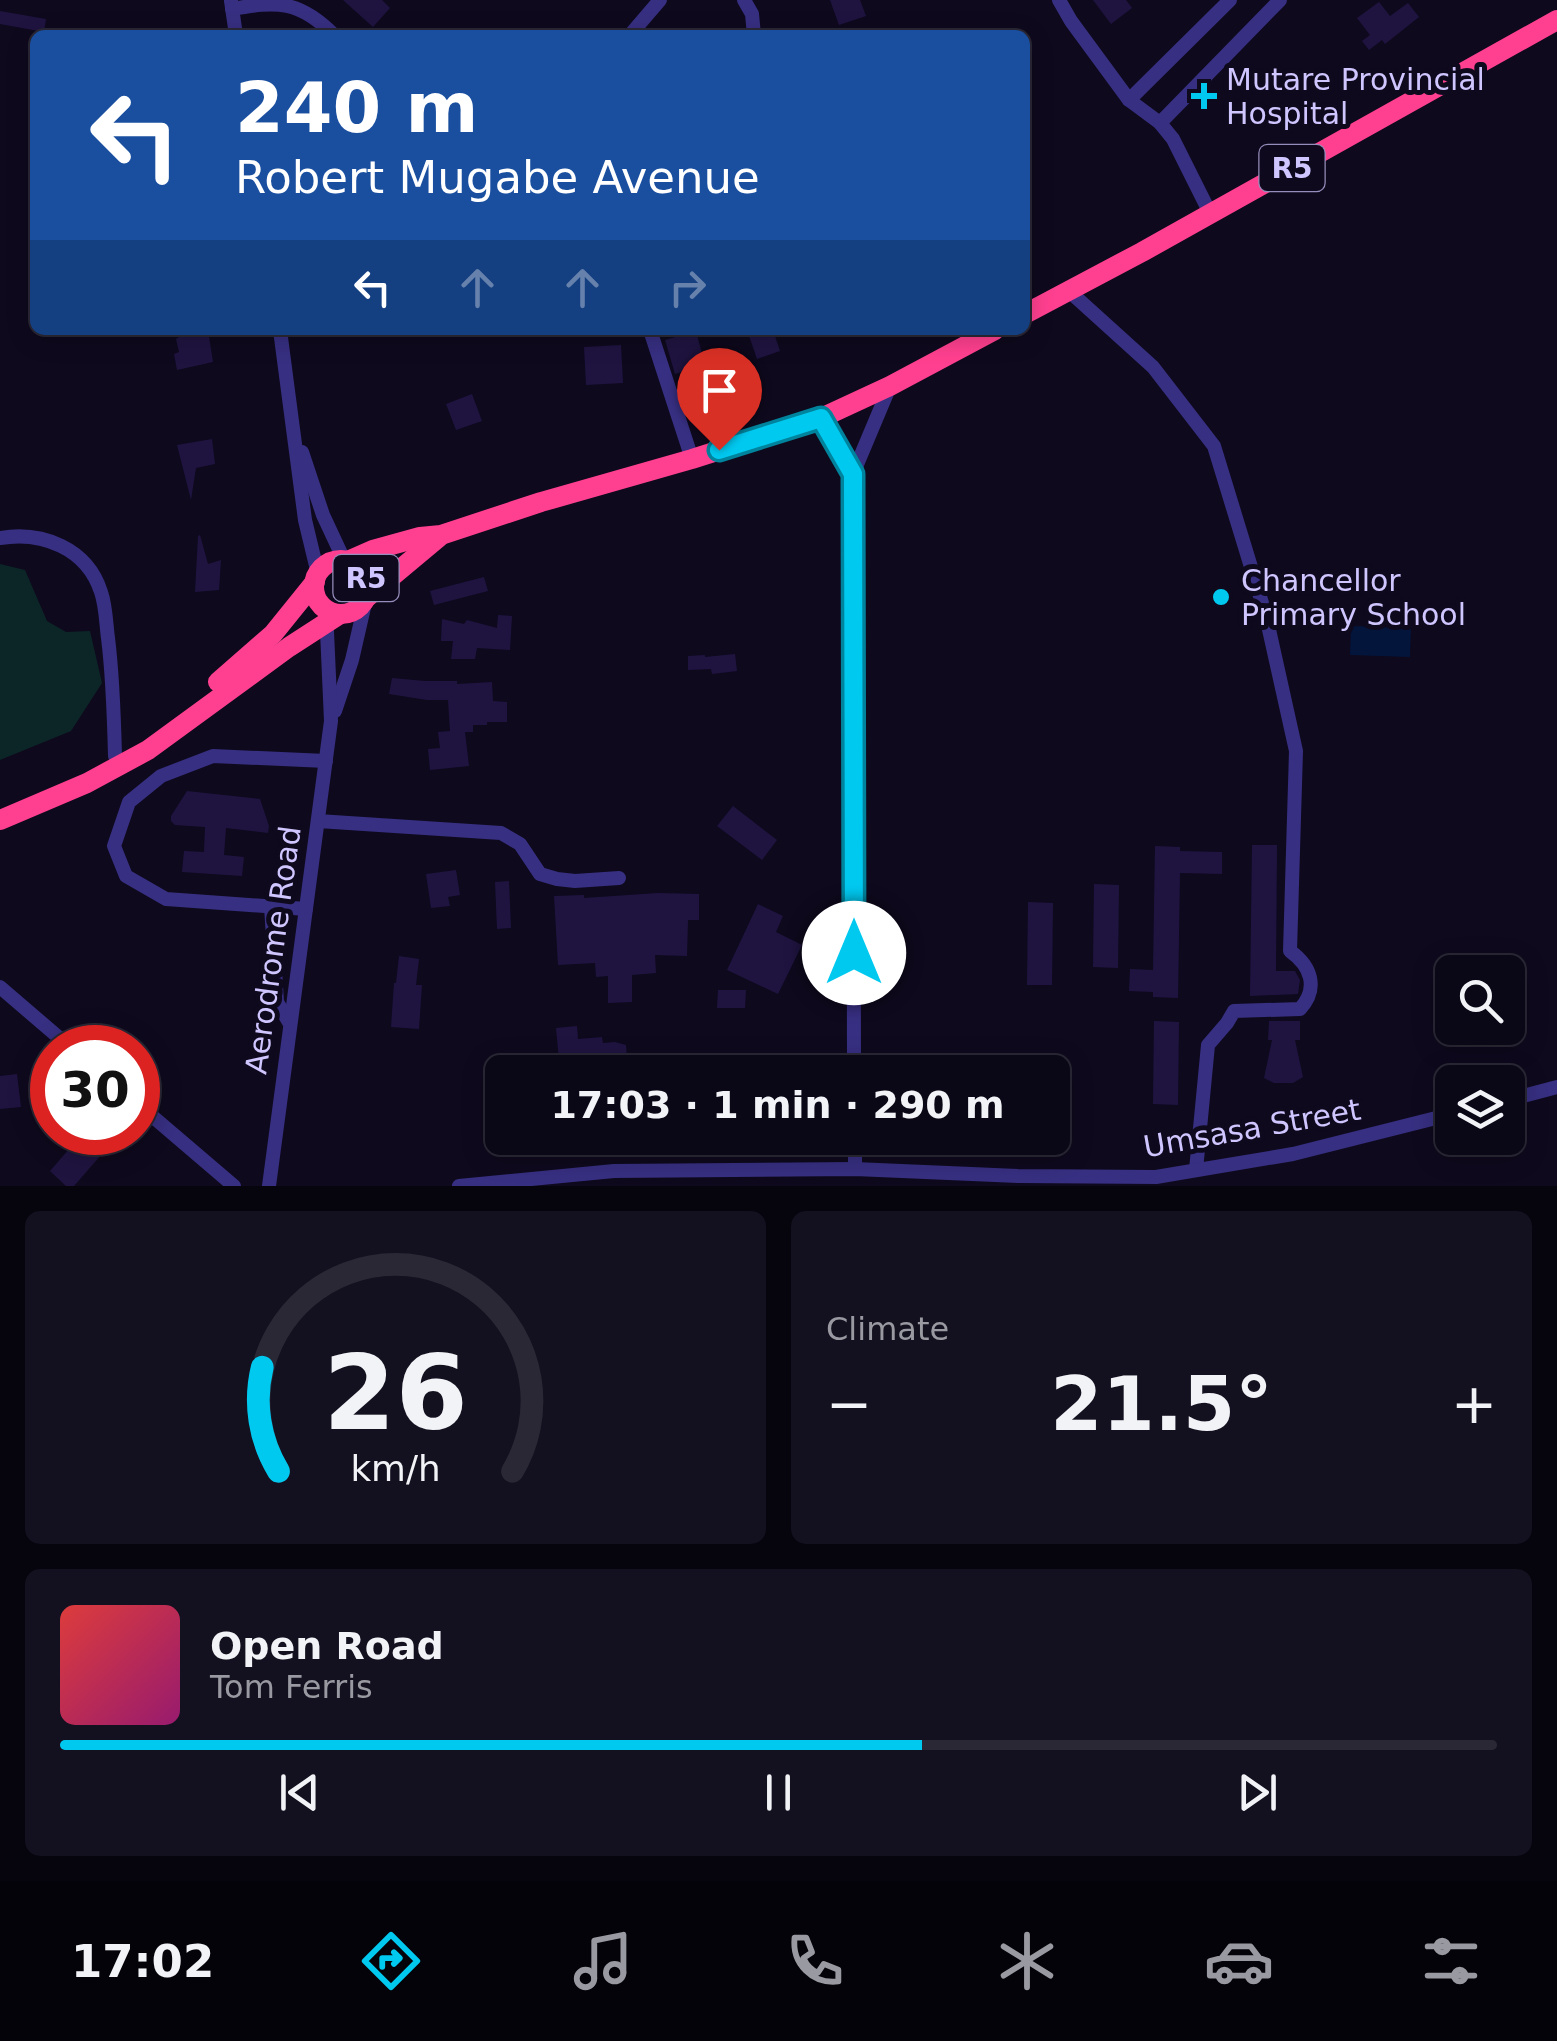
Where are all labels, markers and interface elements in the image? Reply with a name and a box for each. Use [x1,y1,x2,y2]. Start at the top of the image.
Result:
place label: Mutare Provincial Hospital [1226,62,1485,131]
text: 240 m [235,67,478,149]
icon: left [70,70,200,200]
marker: Mutare Provincial Hospital [1191,83,1217,109]
road number: R5 [1260,145,1324,191]
text: Robert Mugabe Avenue [235,151,760,204]
icon: left [345,260,400,315]
icon: ahead [450,260,505,315]
icon: ahead [555,260,610,315]
icon: right [660,260,715,315]
pin [677,348,762,451]
icon: arrive [692,363,747,418]
road number: R5 [334,555,398,601]
place label: Chancellor Primary School [1241,563,1466,632]
marker: Chancellor Primary School [1210,586,1232,608]
street label: Aerodrome Road [238,824,308,1076]
position arrow [802,901,906,1005]
map controls [1435,955,1525,1155]
button: search [1435,955,1525,1045]
speed limit sign: 30 [30,1025,160,1155]
button: layers [1435,1065,1525,1155]
text: 17:03 · 1 min · 290 m [550,1083,1005,1127]
street label: Umsasa Street [1141,1092,1364,1164]
text: Climate [826,1310,949,1348]
text: 26 [323,1332,468,1454]
text: 21.5° [1050,1360,1273,1448]
text: − [826,1372,872,1436]
text: + [1451,1372,1497,1436]
text: km/h [350,1448,441,1489]
text: Open Road [210,1624,444,1668]
text: Tom Ferris [210,1668,373,1706]
icon: previous [272,1765,327,1820]
icon: pause [751,1765,806,1820]
icon: next [1230,1765,1285,1820]
icon: directions [356,1926,426,1996]
icon: music [568,1926,638,1996]
icon: phone [780,1926,850,1996]
icon: climate [992,1926,1062,1996]
icon: car [1204,1926,1274,1996]
icon: filters [1416,1926,1486,1996]
text: 17:02 [71,1935,214,1988]

